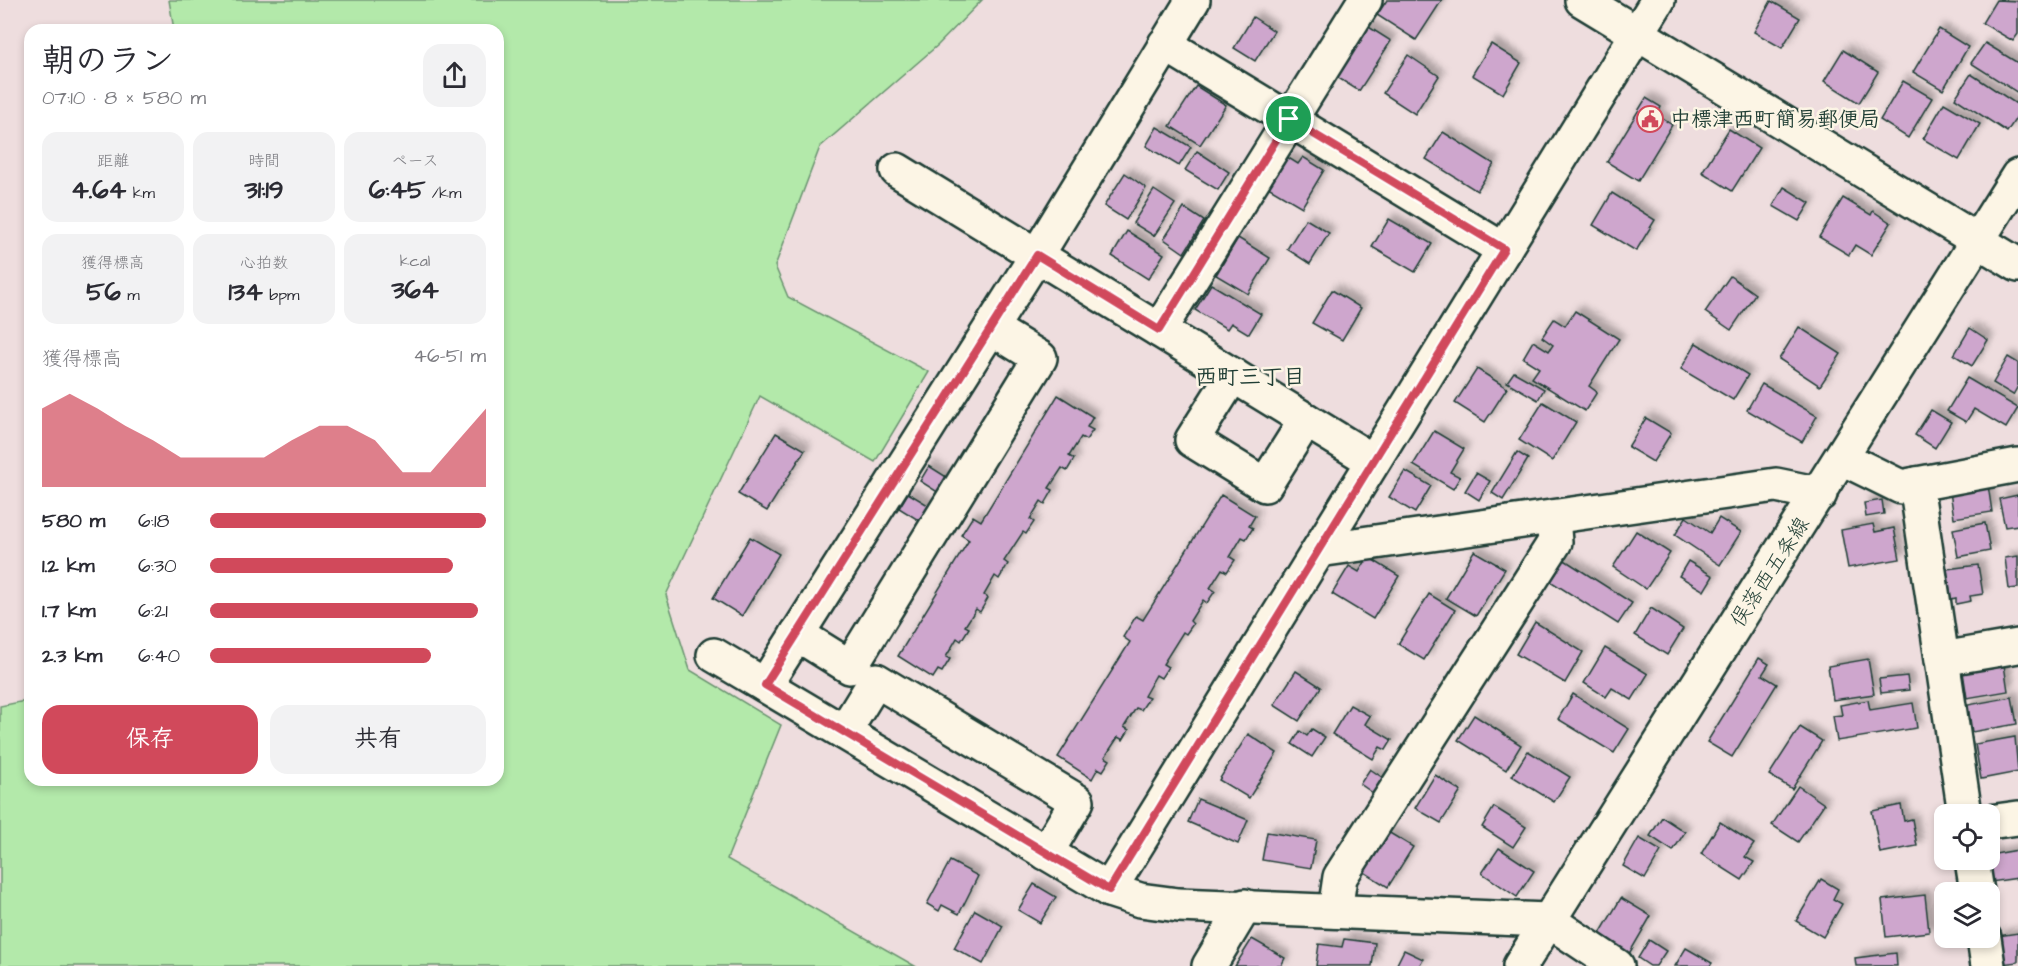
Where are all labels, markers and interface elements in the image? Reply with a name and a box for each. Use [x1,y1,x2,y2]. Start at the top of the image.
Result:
text: 朝のラン [42,38,174,84]
button: share [423,44,486,107]
text: 07:10 · 8 × 580 m [42,84,206,112]
pin [1263,93,1314,144]
icon: arrive [1272,102,1305,135]
public building icon: 中標津西町簡易郵便局 [1635,104,1665,134]
place label: 中標津西町簡易郵便局 [1670,105,1880,134]
text: 距離 [97,150,129,172]
text: 時間 [248,150,280,172]
text: ペース [391,150,439,172]
text: 4.64 [71,172,126,208]
text: 31:19 [244,172,284,208]
text: 6:45 [369,172,425,208]
text: km [126,182,155,204]
text: /km [425,182,461,204]
text: kcal [400,250,430,272]
text: 獲得標高 [81,252,145,274]
text: 心拍数 [240,252,288,274]
text: 364 [391,272,439,308]
text: 56 [86,274,121,310]
text: 134 [228,274,263,310]
text: m [121,284,140,306]
text: bpm [263,284,300,306]
text: 46–51 m [413,342,486,370]
text: 獲得標高 [42,345,122,373]
district label: 西町三丁目 [1195,362,1305,393]
text: 580 m [42,507,105,535]
text: 6:18 [138,507,169,535]
street label: 俣落西五条線 [1724,511,1816,633]
text: 1.2 km [42,552,95,580]
text: 6:30 [138,552,177,580]
text: 1.7 km [42,597,96,625]
text: 6:21 [138,597,168,625]
text: 2.3 km [42,642,102,670]
text: 6:40 [138,642,180,670]
button: 保存 [42,705,258,774]
button: 共有 [270,705,486,774]
map controls [1934,804,2000,948]
button: locate [1934,804,2000,870]
button: layers [1934,882,2000,948]

